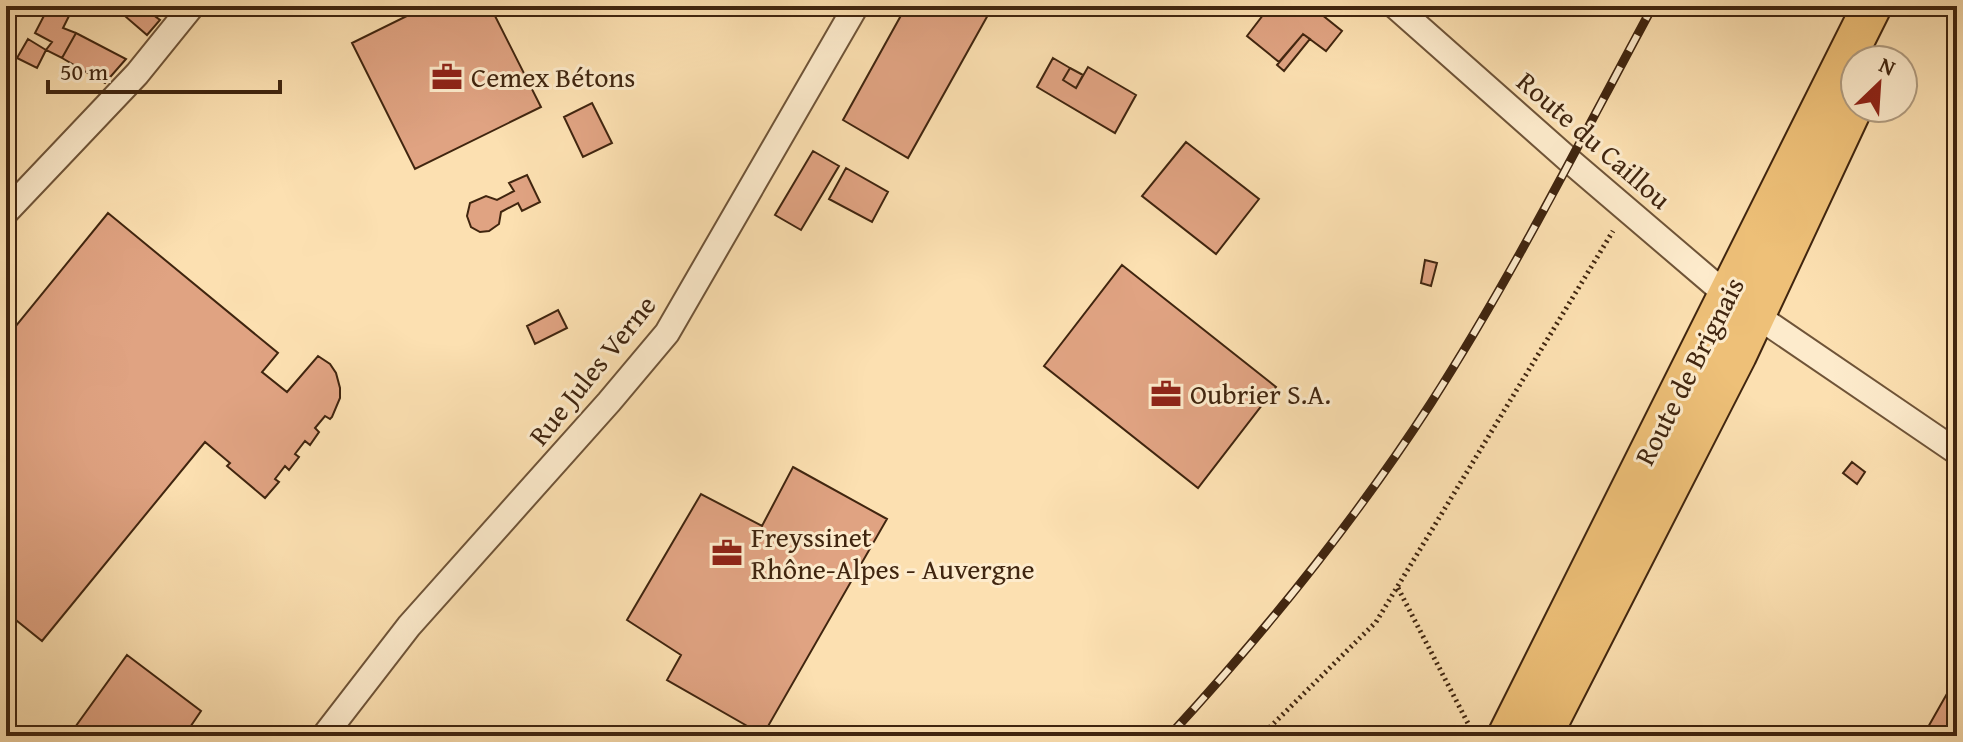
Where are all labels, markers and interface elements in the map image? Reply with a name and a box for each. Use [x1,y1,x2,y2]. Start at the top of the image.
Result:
scale bar [48,44,280,94]
north arrow [1839,44,1919,124]
text: N [1874,48,1901,84]
text: 50 m [60,54,108,89]
place label: Cemex Bétons [471,56,635,97]
office icon: Cemex Bétons [430,60,464,94]
street label: Route du Caillou [1508,61,1680,218]
street label: Route de Brignais [1623,270,1754,472]
street label: Rue Jules Verne [518,286,665,454]
place label: Oubrier S.A. [1190,373,1331,414]
office icon: Oubrier S.A. [1149,377,1183,411]
place label: Freyssinet Rhône-Alpes - Auvergne [751,516,1035,589]
office icon: Freyssinet Rhône-Alpes - Auvergne [710,536,744,570]

